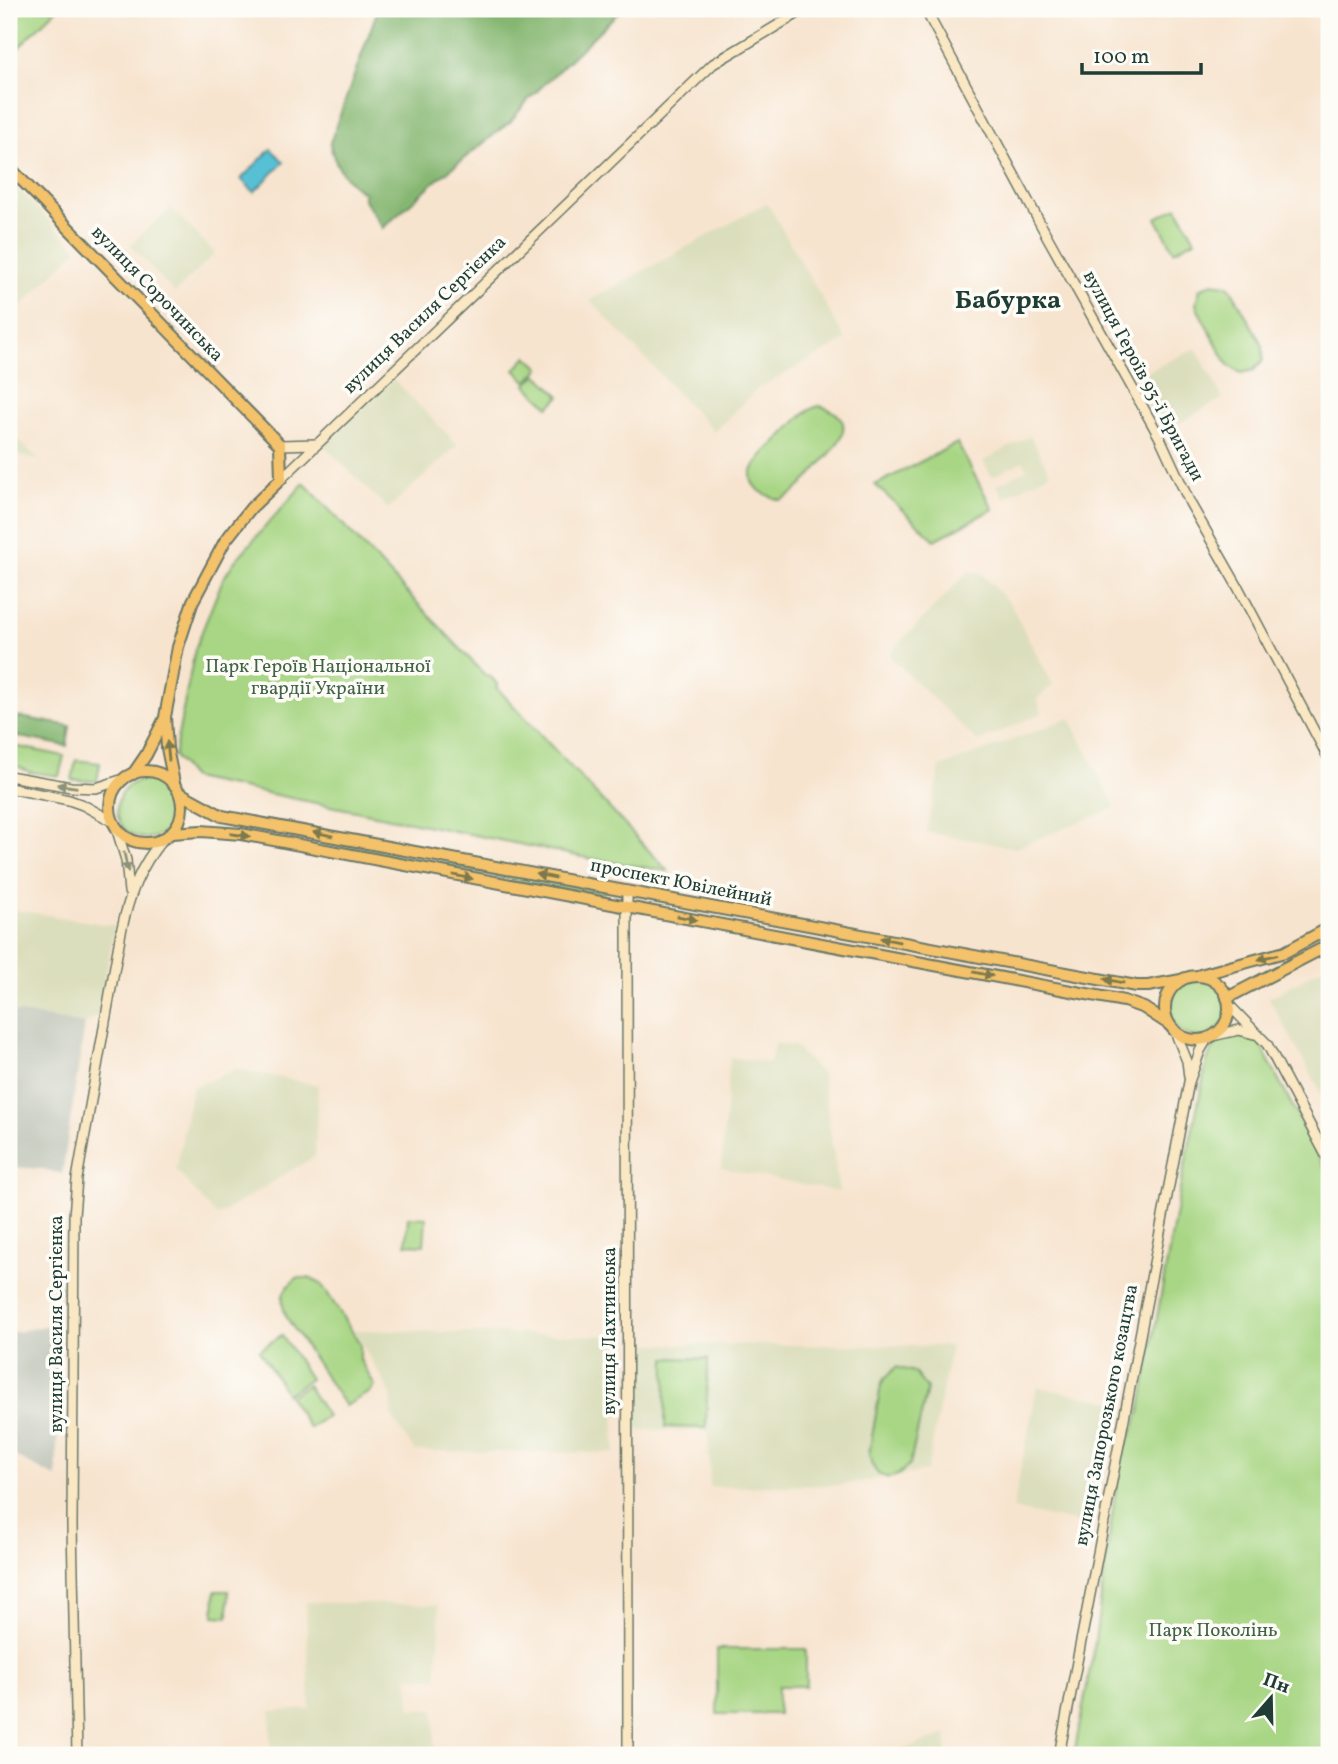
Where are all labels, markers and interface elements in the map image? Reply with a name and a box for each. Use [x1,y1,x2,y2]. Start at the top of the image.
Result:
scale bar [1082,32,1202,76]
text: 100 m [1093,43,1150,72]
street label: вулиця Сорочинська [85,220,229,368]
street label: вулиця Василя Сергієнка [338,230,512,400]
street label: вулиця Героїв 93-ї Бригади [1076,266,1210,486]
district label: Бабурка [955,283,1061,319]
park label: Парк Героїв Національної гвардії України [205,654,431,702]
one-way arrow [162,739,173,761]
one-way arrow [56,780,78,791]
one-way arrow [229,829,251,840]
one-way arrow [311,829,333,840]
one-way arrow [120,851,131,873]
street label: проспект Ювілейний [588,853,774,913]
one-way arrow [535,870,557,881]
one-way arrow [452,871,474,882]
one-way arrow [676,913,698,924]
one-way arrow [879,934,901,945]
one-way arrow [1257,952,1278,962]
one-way arrow [972,969,994,980]
one-way arrow [1103,976,1125,987]
street label: вулиця Василя Сергієнка [44,1215,70,1433]
street label: вулиця Лахтинська [597,1247,623,1415]
street label: вулиця Запорозького козацтва [1069,1282,1145,1548]
park label: Парк Поколінь [1148,1618,1278,1644]
north arrow [1236,1662,1306,1732]
text: Пн [1259,1667,1293,1701]

